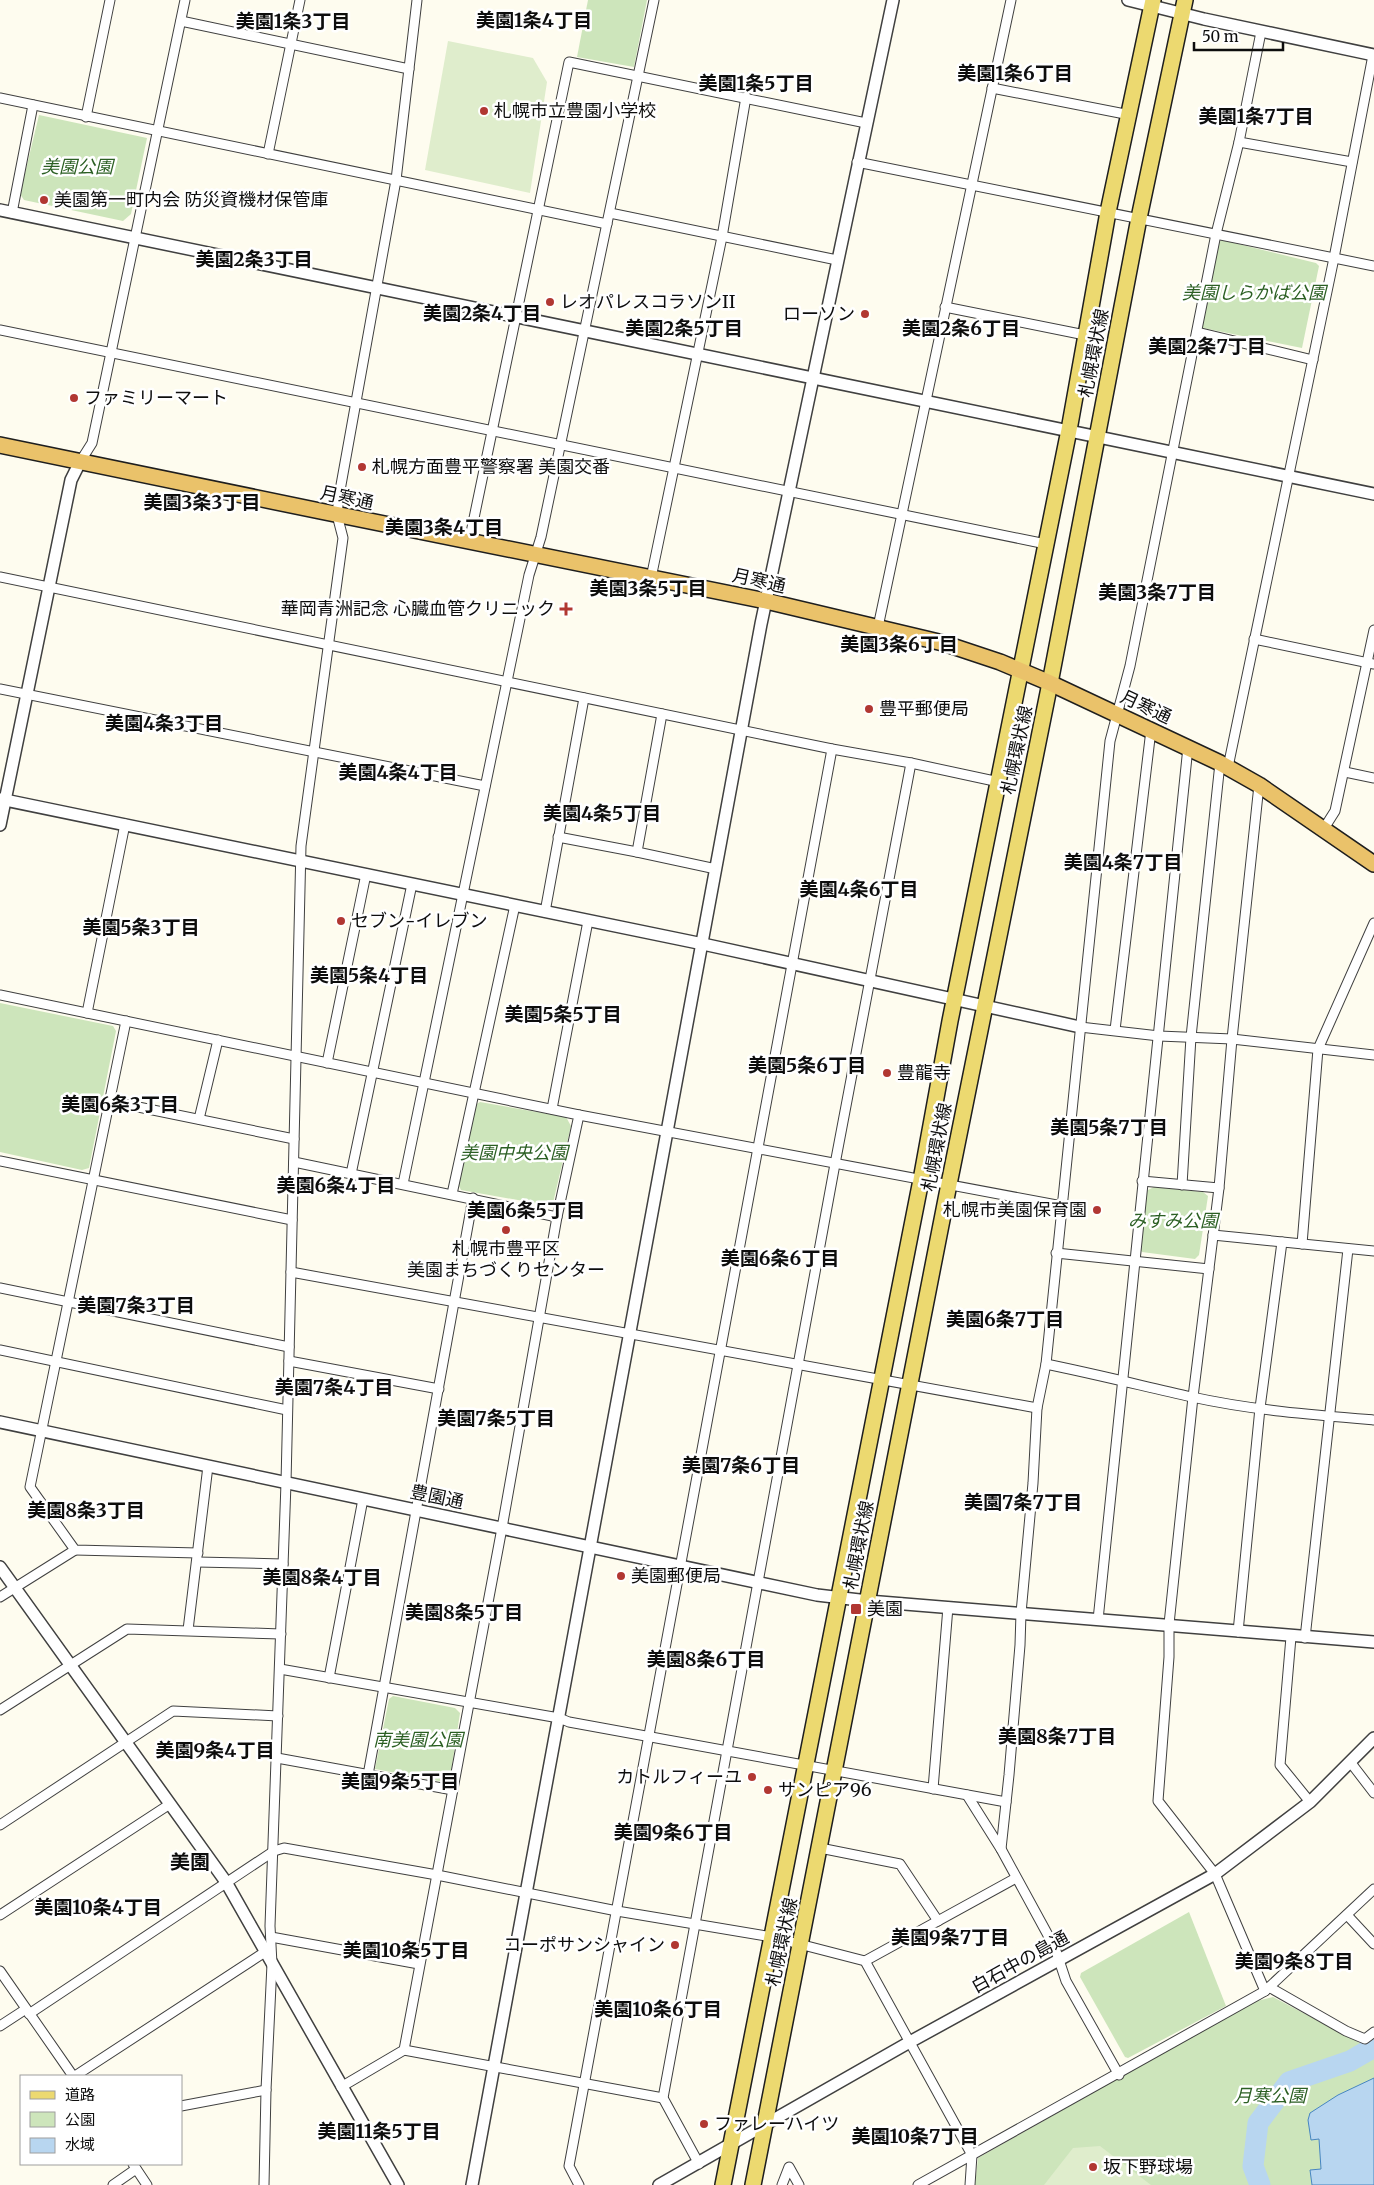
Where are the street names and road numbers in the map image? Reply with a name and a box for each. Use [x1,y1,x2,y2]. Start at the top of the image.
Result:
street label: 札幌環状線 [1074,307,1113,399]
street label: 月寒通 [318,481,376,514]
street label: 月寒通 [730,563,788,598]
street label: 月寒通 [1117,685,1176,728]
street label: 札幌環状線 [996,703,1037,796]
street label: 札幌環状線 [917,1101,956,1193]
street label: 豊園通 [408,1480,466,1513]
street label: 札幌環状線 [839,1499,878,1591]
street label: 札幌環状線 [761,1895,802,1988]
street label: 白石中の島通 [967,1925,1073,1998]

